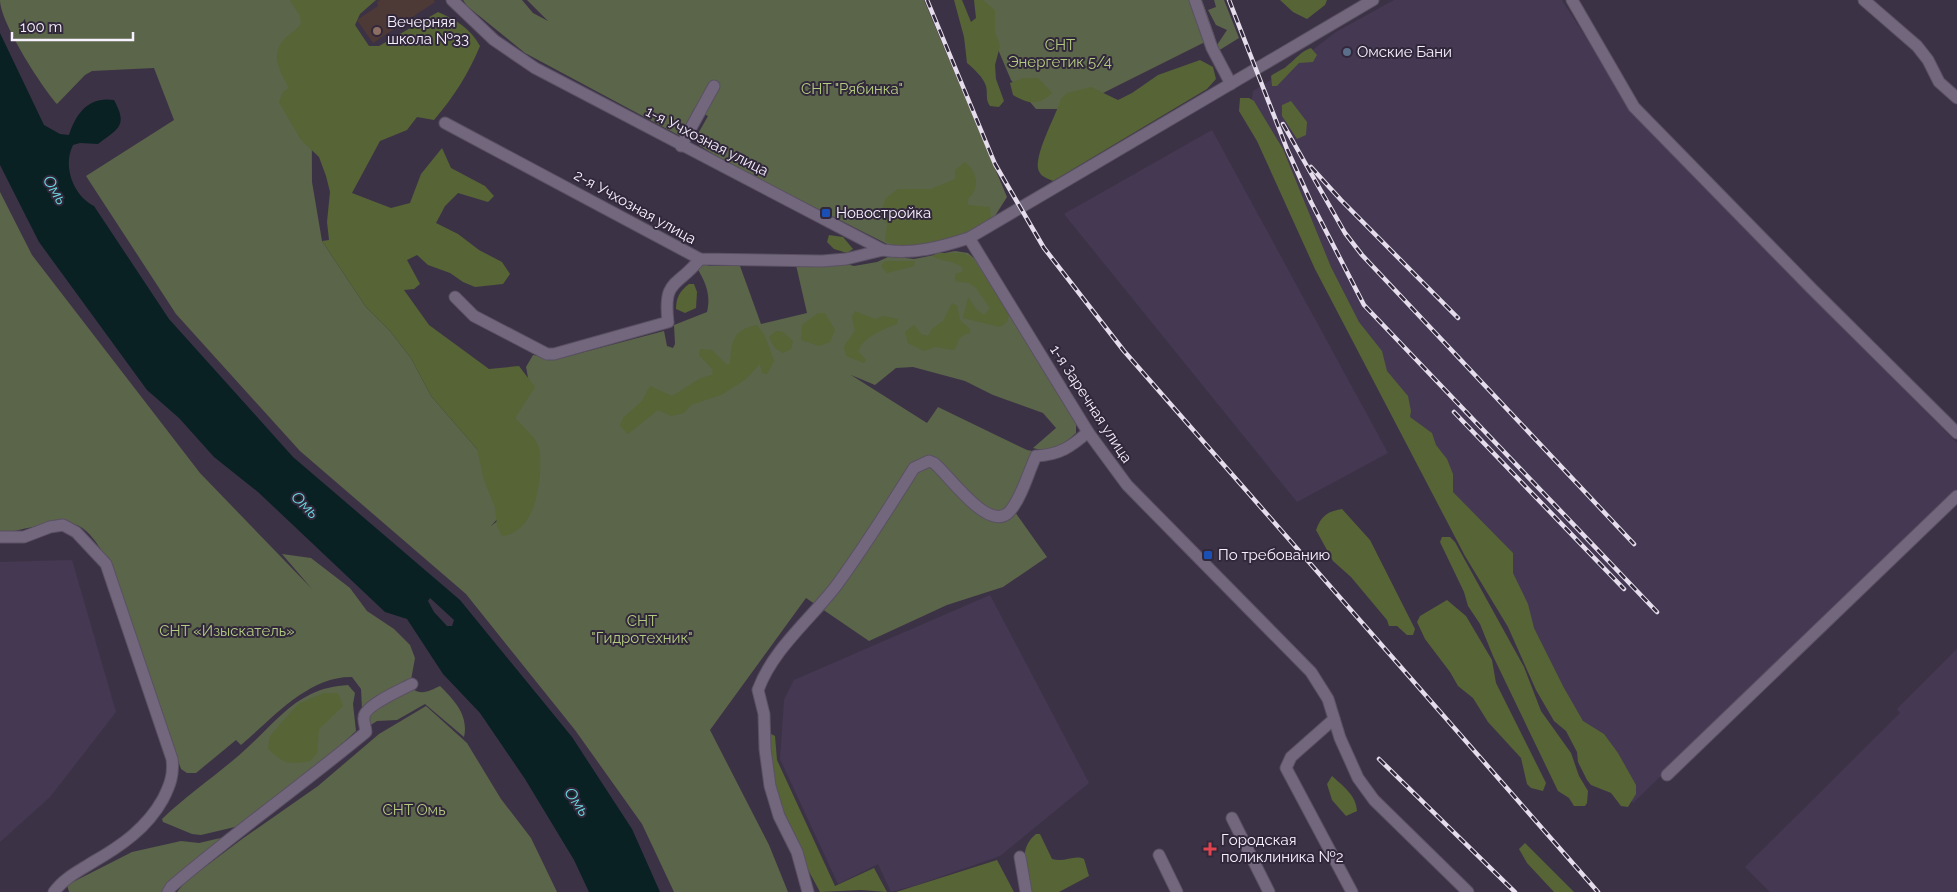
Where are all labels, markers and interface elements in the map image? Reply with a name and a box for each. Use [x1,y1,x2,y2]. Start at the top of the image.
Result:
scale bar [12,10,134,42]
place label: Вечерняя школа №33 [387,13,469,48]
text: 100 m [20,18,62,36]
marker: Вечерняя школа №33 [371,25,383,37]
park label: СНТ Энергетик 5/4 [1008,36,1112,71]
place label: Омские Бани [1357,43,1452,61]
marker: Омские Бани [1341,46,1353,58]
park label: СНТ "Рябинка" [801,80,903,98]
street label: 1-я Учхозная улица [643,102,771,180]
street label: 2-я Учхозная улица [571,166,699,248]
water label: Омь [39,172,71,208]
place label: Новостройка [836,204,931,222]
marker: Новостройка [820,207,832,219]
street label: 1-я Заречная улица [1046,342,1136,466]
water label: Омь [287,487,323,523]
place label: По требованию [1218,546,1331,564]
marker: По требованию [1202,549,1214,561]
park label: СНТ "Гидротехник" [591,612,693,647]
park label: СНТ «Изыскатель» [159,622,295,640]
water label: Омь [560,784,594,820]
park label: СНТ Омь [383,801,445,819]
place label: Городская поликлиника №2 [1221,831,1344,866]
marker: Городская поликлиника №2 [1203,842,1217,856]

